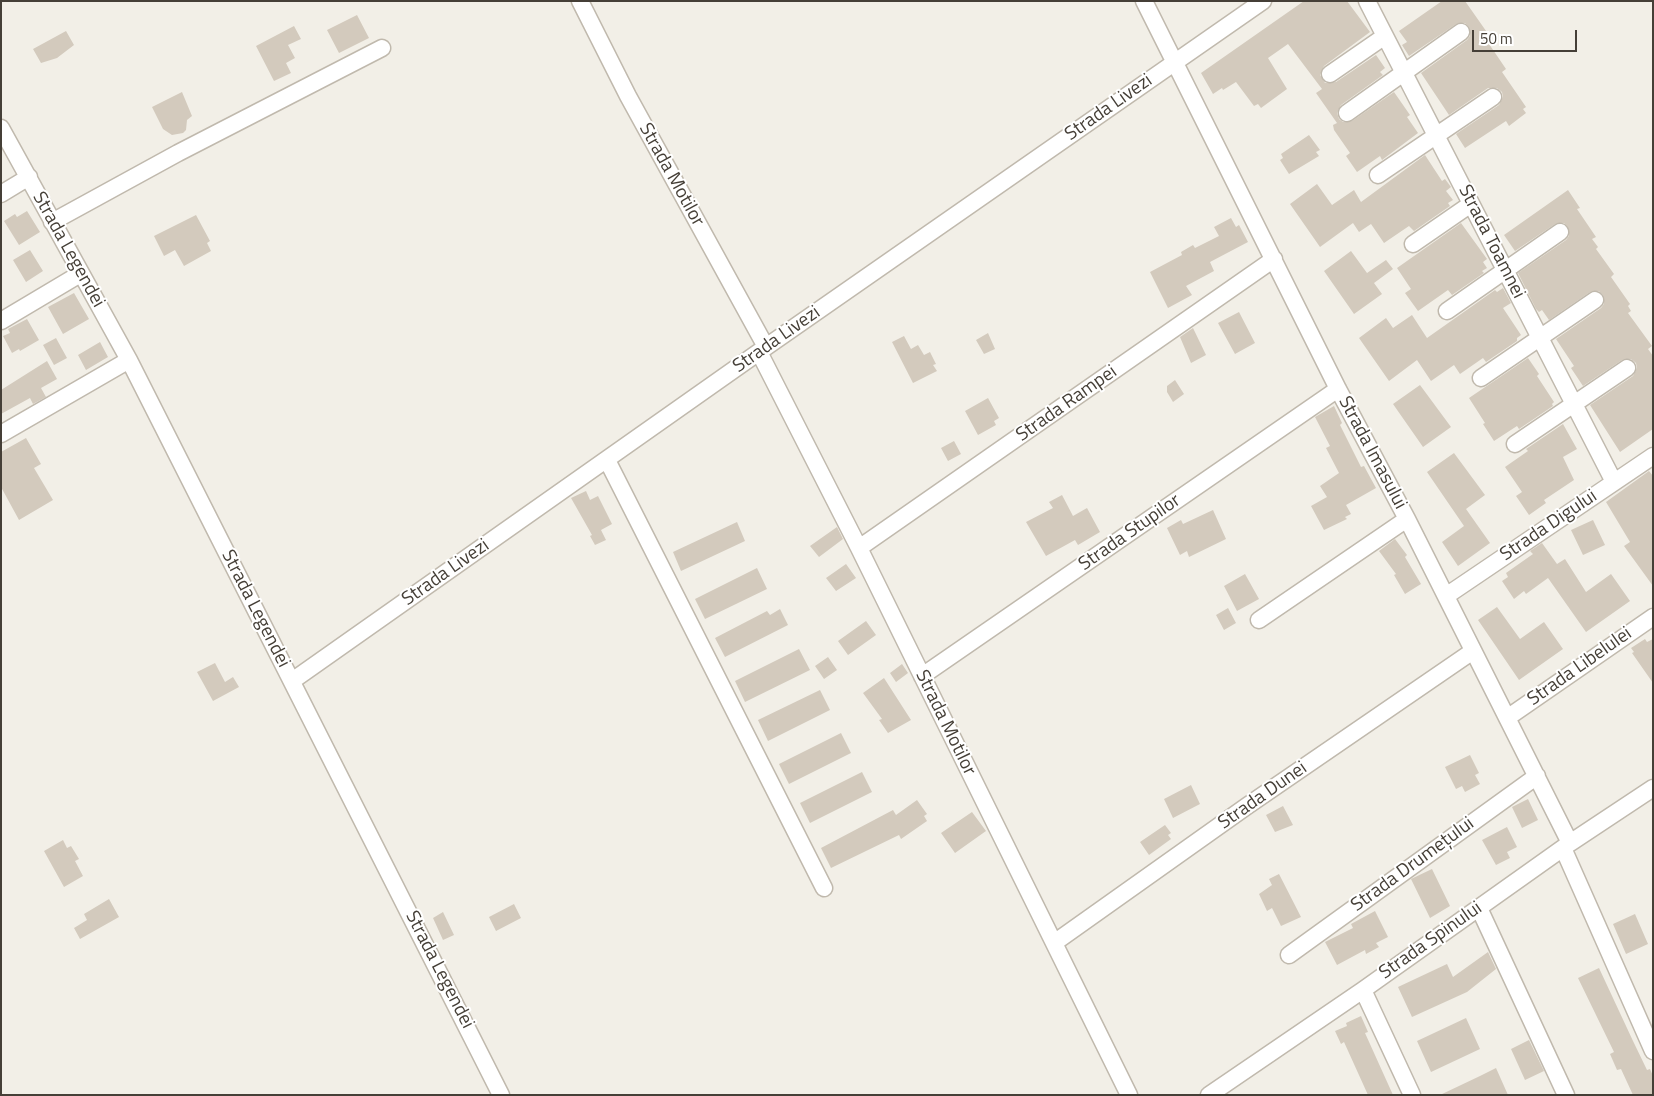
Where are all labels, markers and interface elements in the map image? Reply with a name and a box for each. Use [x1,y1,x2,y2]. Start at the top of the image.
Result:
scale bar [1474,20,1579,52]
text: 50 m [1480,27,1513,50]
street label: Strada Livezi [1061,70,1157,146]
street label: Strada Motilor [633,119,709,231]
street label: Strada Toamnei [1453,181,1529,303]
street label: Strada Legendei [27,188,109,312]
street label: Strada Livezi [729,302,825,378]
street label: Strada Rampei [1012,361,1122,447]
street label: Strada Imasului [1333,393,1411,513]
street label: Strada Digului [1496,485,1602,567]
street label: Strada Stupilor [1075,490,1185,576]
street label: Strada Livezi [398,535,494,611]
street label: Strada Legendei [216,547,294,671]
street label: Strada Libelulei [1523,623,1637,711]
street label: Strada Motilor [910,667,980,779]
street label: Strada Dunei [1214,757,1312,835]
street label: Strada Drumețului [1347,813,1479,917]
street label: Strada Spinului [1375,897,1487,985]
street label: Strada Legendei [400,908,478,1032]

